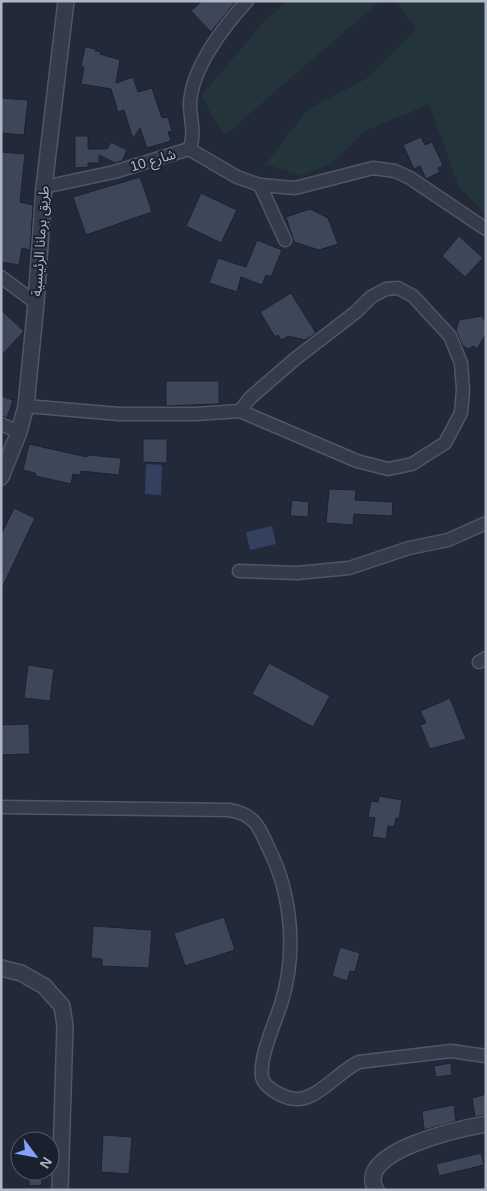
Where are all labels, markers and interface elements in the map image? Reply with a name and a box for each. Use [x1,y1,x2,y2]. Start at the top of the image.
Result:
street label: شارع 10 [128,146,179,177]
street label: طريق برمانا الرئيسية [28,185,54,297]
north arrow [10,1131,60,1181]
text: N [37,1154,55,1171]

